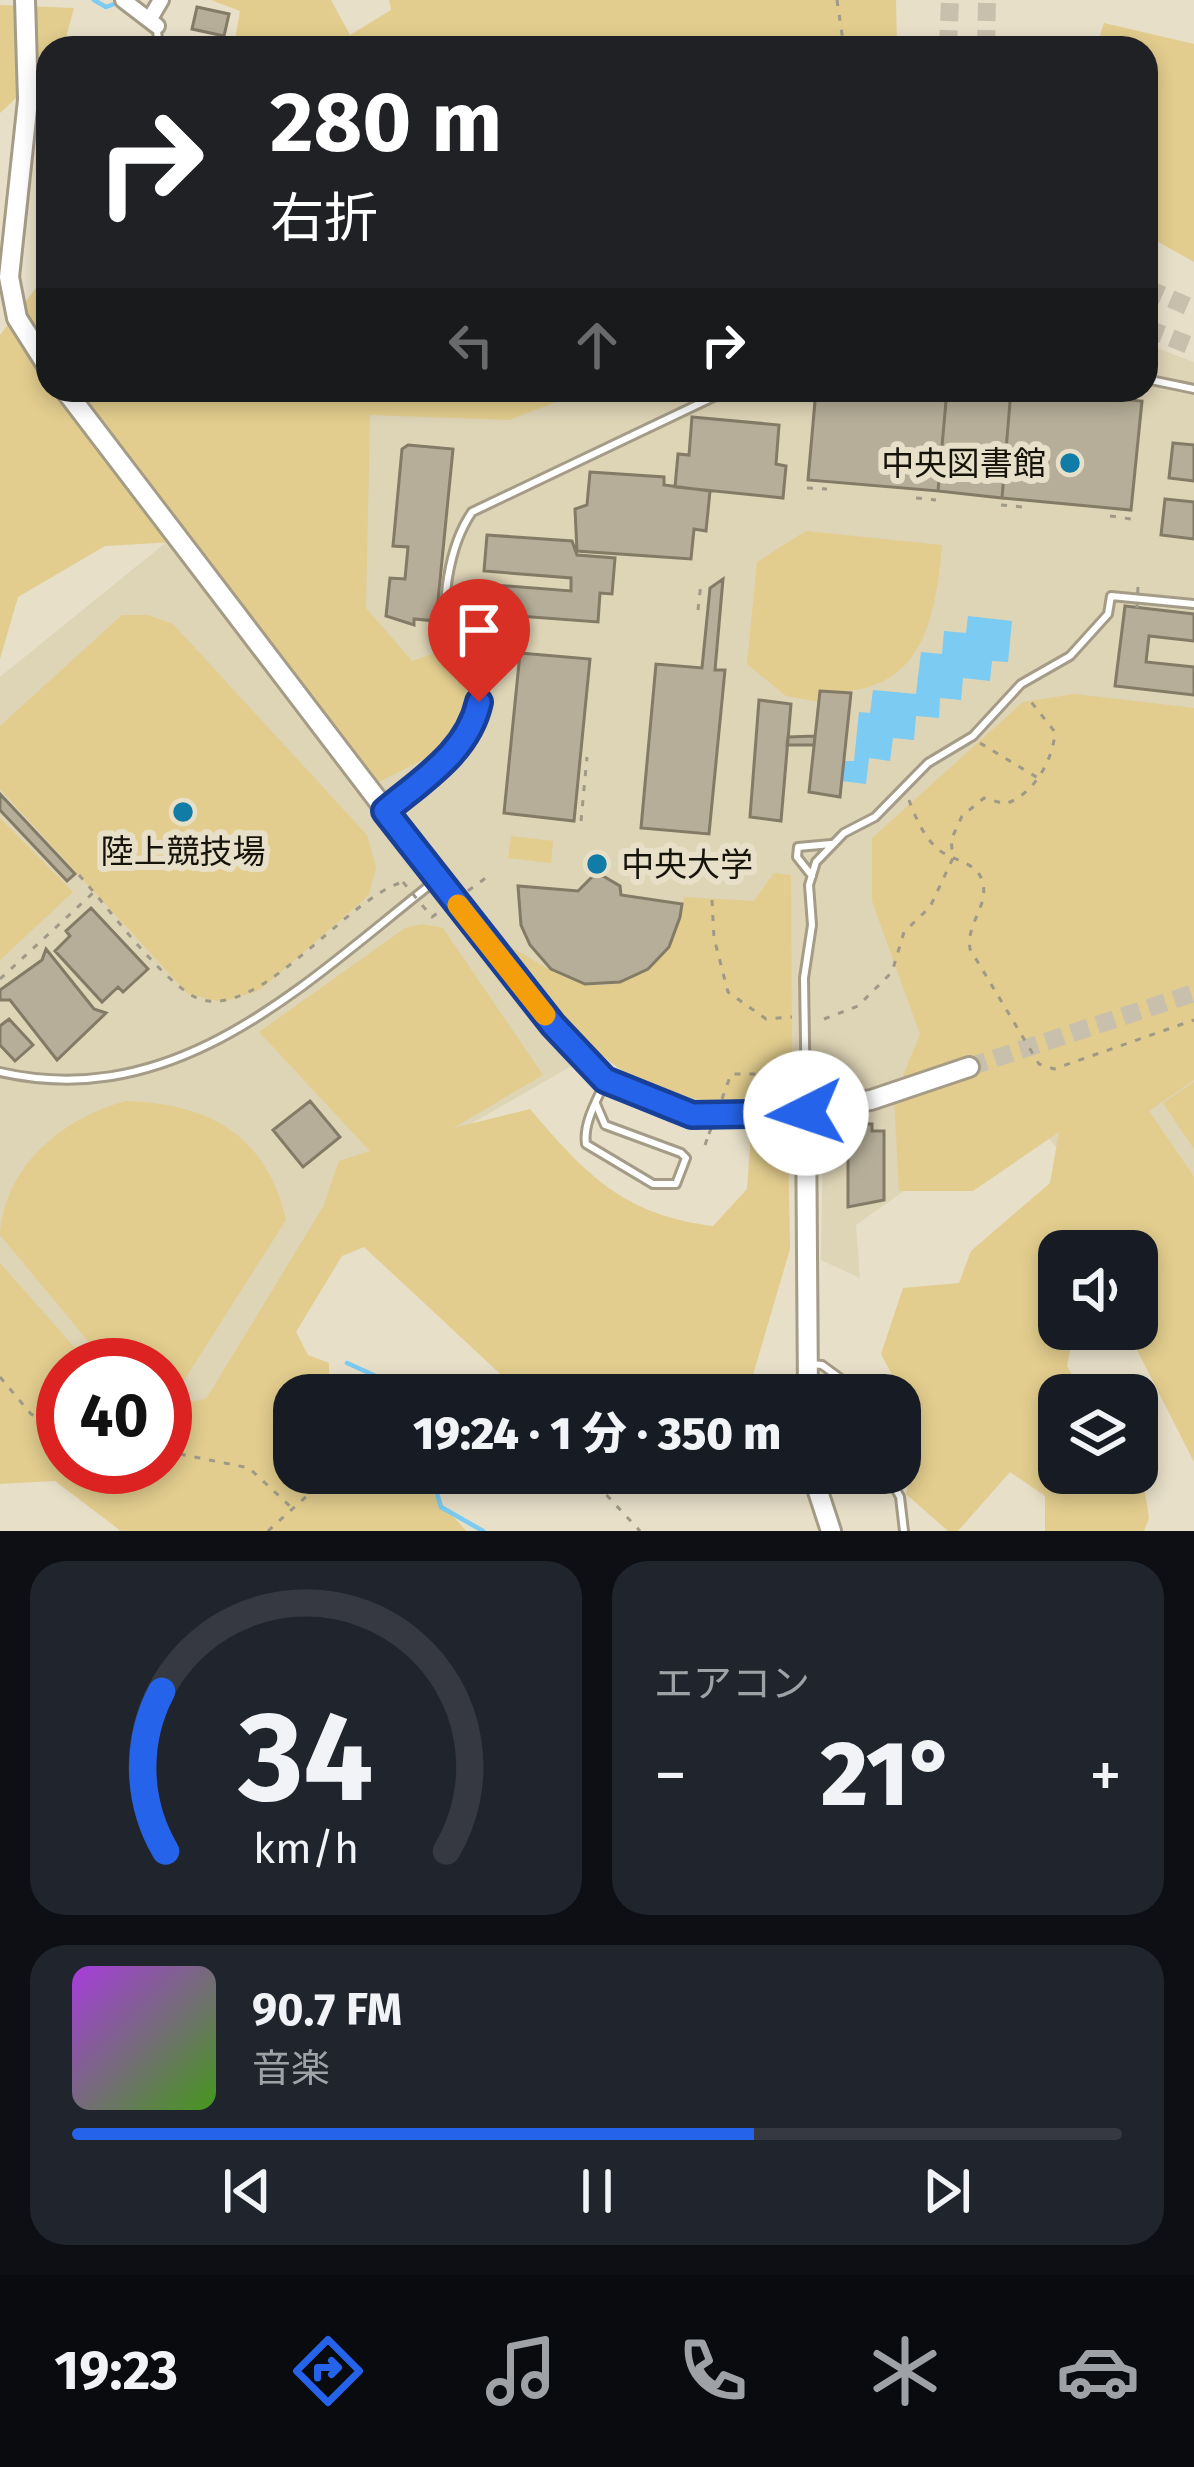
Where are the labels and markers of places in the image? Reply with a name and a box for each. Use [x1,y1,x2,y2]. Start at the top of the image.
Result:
place label: 中央図書館 [881,444,1046,484]
marker: 中央図書館 [1057,450,1083,476]
pin [428,579,530,702]
marker: 陸上競技場 [170,799,196,825]
place label: 陸上競技場 [101,832,266,872]
place label: 中央大学 [621,845,753,885]
marker: 中央大学 [584,851,610,877]

